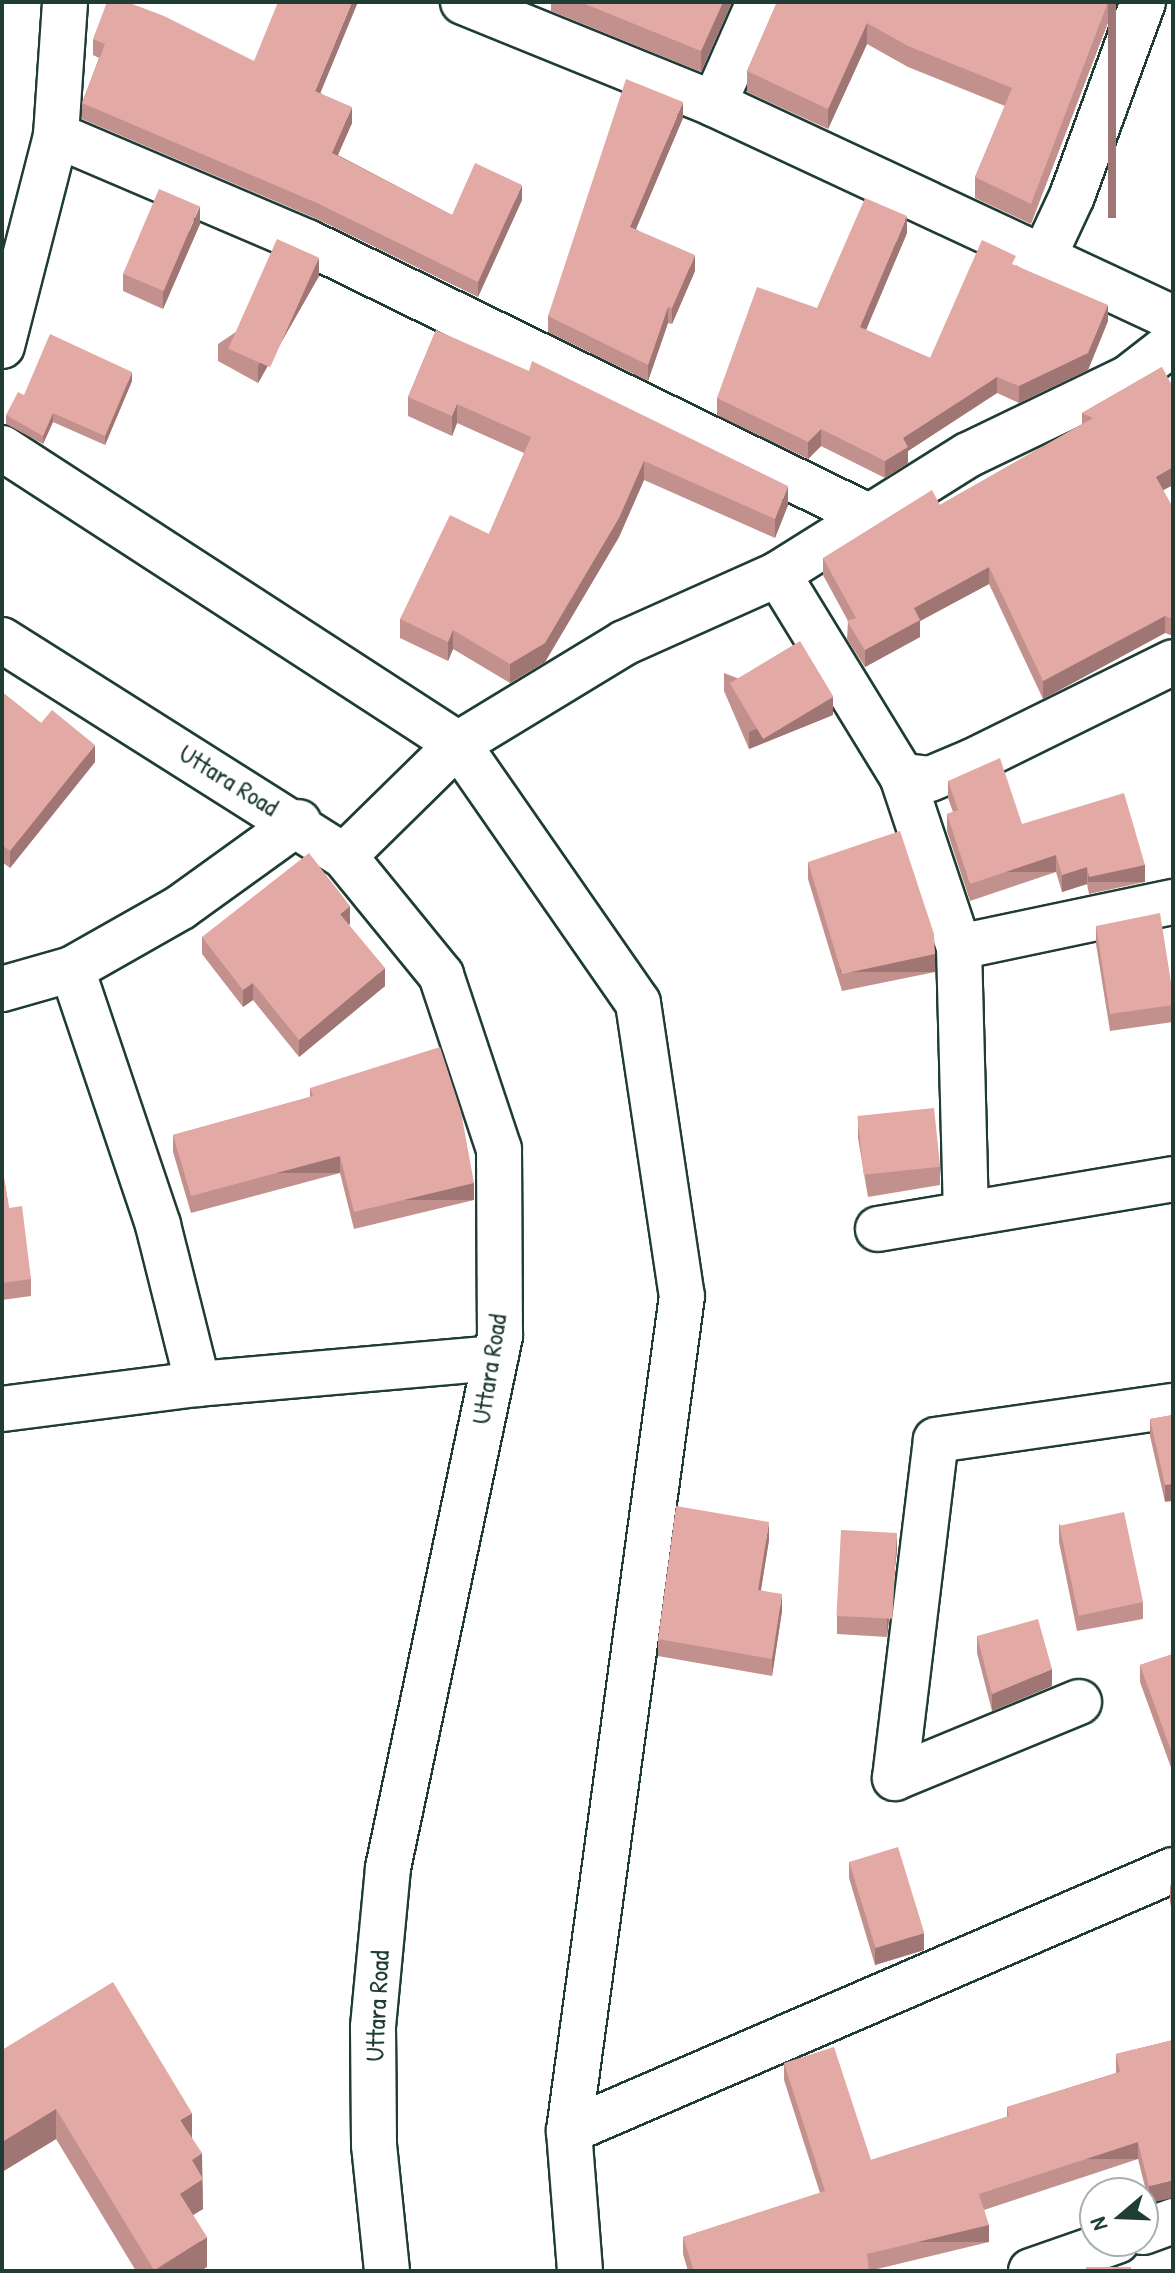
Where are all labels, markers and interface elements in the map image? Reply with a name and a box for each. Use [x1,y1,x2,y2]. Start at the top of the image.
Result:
street label: Uttara Road [174,737,284,823]
street label: Uttara Road [465,1312,513,1426]
street label: Uttara Road [359,1950,395,2062]
north arrow [1079,2177,1159,2257]
text: N [1082,2214,1114,2235]

